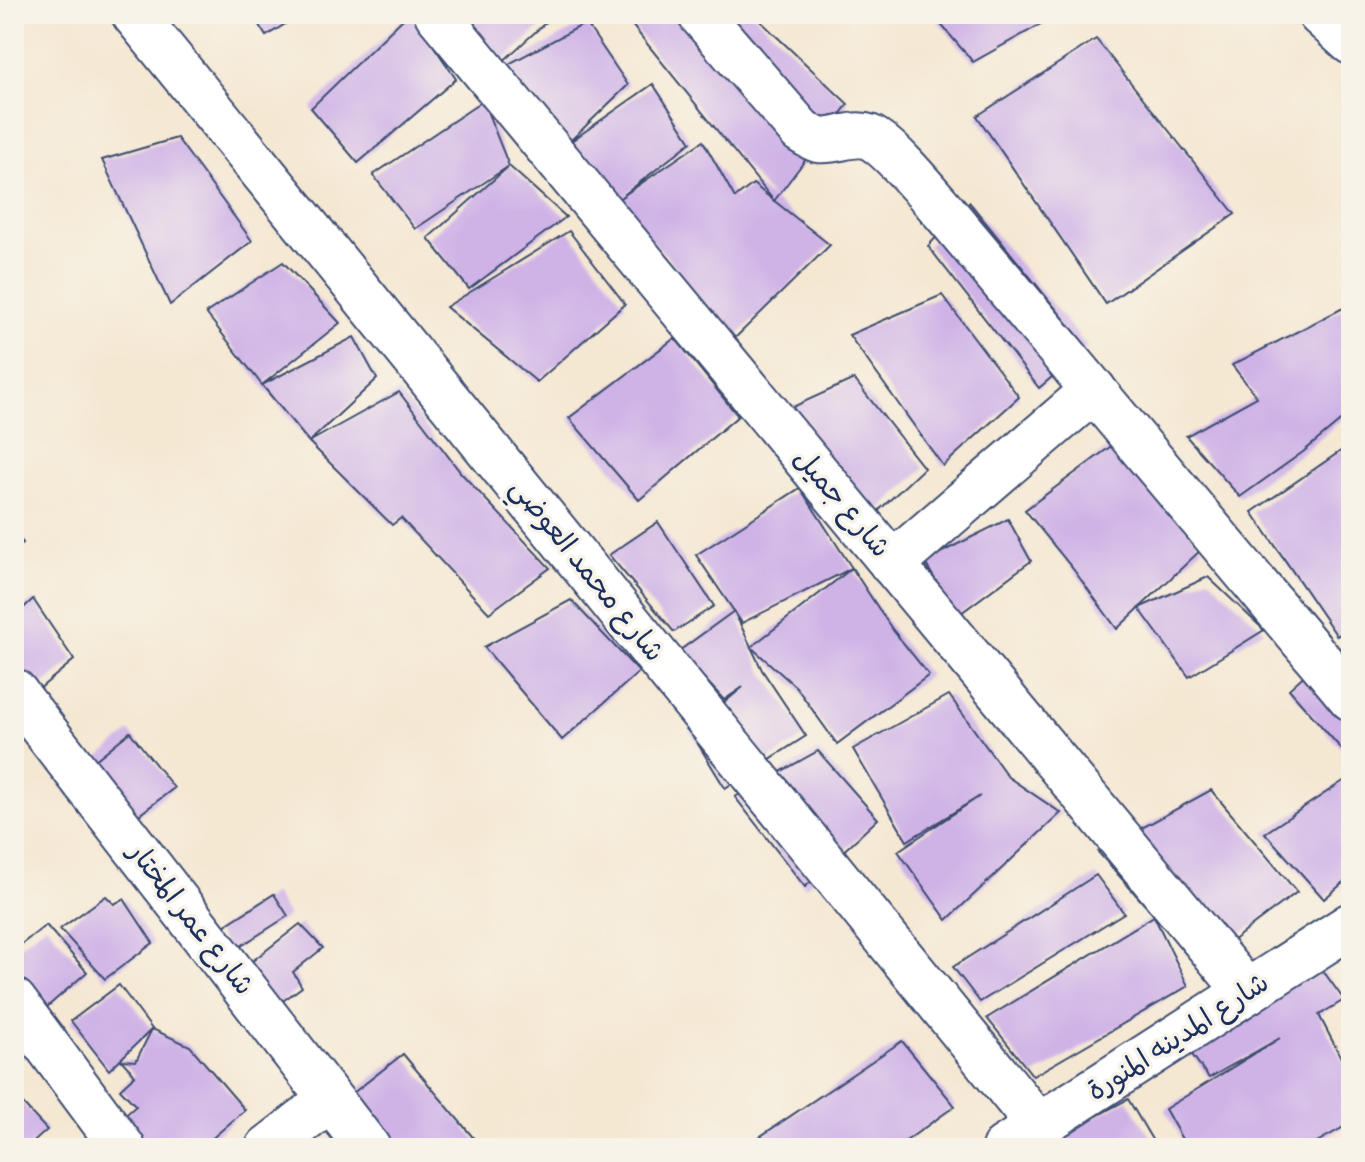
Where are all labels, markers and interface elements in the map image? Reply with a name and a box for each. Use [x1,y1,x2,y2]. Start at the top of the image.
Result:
street label: شارع جميل [785,441,898,565]
street label: شارع محمد العوضي [498,471,672,673]
street label: شارع عمر المختار [118,834,262,1003]
street label: شارع المدينه المنورة [1080,965,1276,1110]

